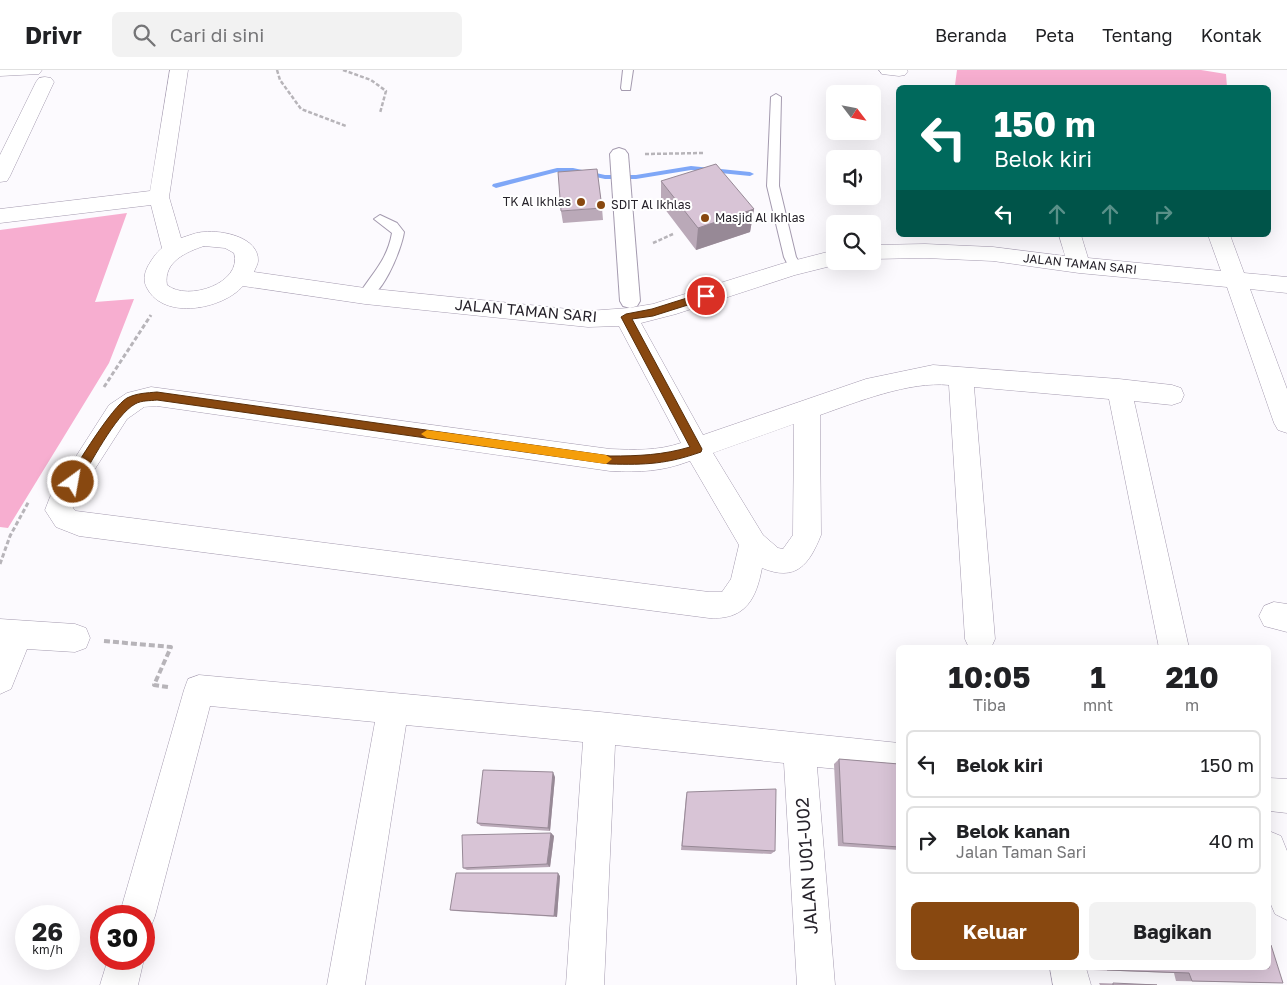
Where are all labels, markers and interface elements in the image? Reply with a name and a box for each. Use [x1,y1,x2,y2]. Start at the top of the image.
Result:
search box [112,12,462,57]
text: Drivr [25,20,82,49]
icon: search [130,21,158,49]
text: Cari di sini [170,23,264,46]
text: Beranda [935,24,1007,46]
text: Peta [1035,24,1074,46]
text: Tentang [1102,24,1173,46]
text: Kontak [1201,24,1262,46]
north arrow [826,85,881,140]
map controls [826,85,881,270]
text: 150 m [994,103,1096,145]
icon: left [911,105,976,170]
text: Belok kiri [994,145,1092,172]
button: sound [826,150,881,205]
place label: TK Al Ikhlas [503,194,571,209]
marker: TK Al Ikhlas [575,196,587,208]
place label: SDIT Al Ikhlas [611,197,691,212]
marker: SDIT Al Ikhlas [595,199,607,211]
icon: left [990,200,1018,228]
icon: ahead [1043,200,1071,228]
icon: ahead [1096,200,1124,228]
icon: right [1149,200,1177,228]
place label: Masjid Al Ikhlas [715,210,805,225]
marker: Masjid Al Ikhlas [699,212,711,224]
button: search [826,215,881,270]
street label: JALAN TAMAN SARI [1022,250,1138,277]
pin [685,275,727,317]
icon: arrive [692,282,720,310]
street label: JALAN TAMAN SARI [454,295,598,325]
position arrow [46,455,98,507]
text: 10:05 [948,659,1031,695]
text: 1 [1090,659,1106,695]
text: 210 [1165,659,1219,695]
text: Tiba [973,695,1006,715]
text: mnt [1083,695,1113,715]
text: m [1185,695,1199,715]
icon: left [913,750,941,778]
text: Belok kiri [956,753,1043,776]
text: 150 m [1200,753,1254,776]
street label: JALAN U01-U02 [790,797,822,935]
text: Belok kanan [956,819,1070,842]
icon: right [913,826,941,854]
text: 40 m [1209,829,1254,852]
text: Jalan Taman Sari [956,842,1086,862]
button: Keluar [911,902,1079,960]
button: Bagikan [1089,902,1256,960]
speed limit sign: 30 [90,905,155,970]
text: 26 [32,916,63,947]
text: km/h [32,942,63,957]

